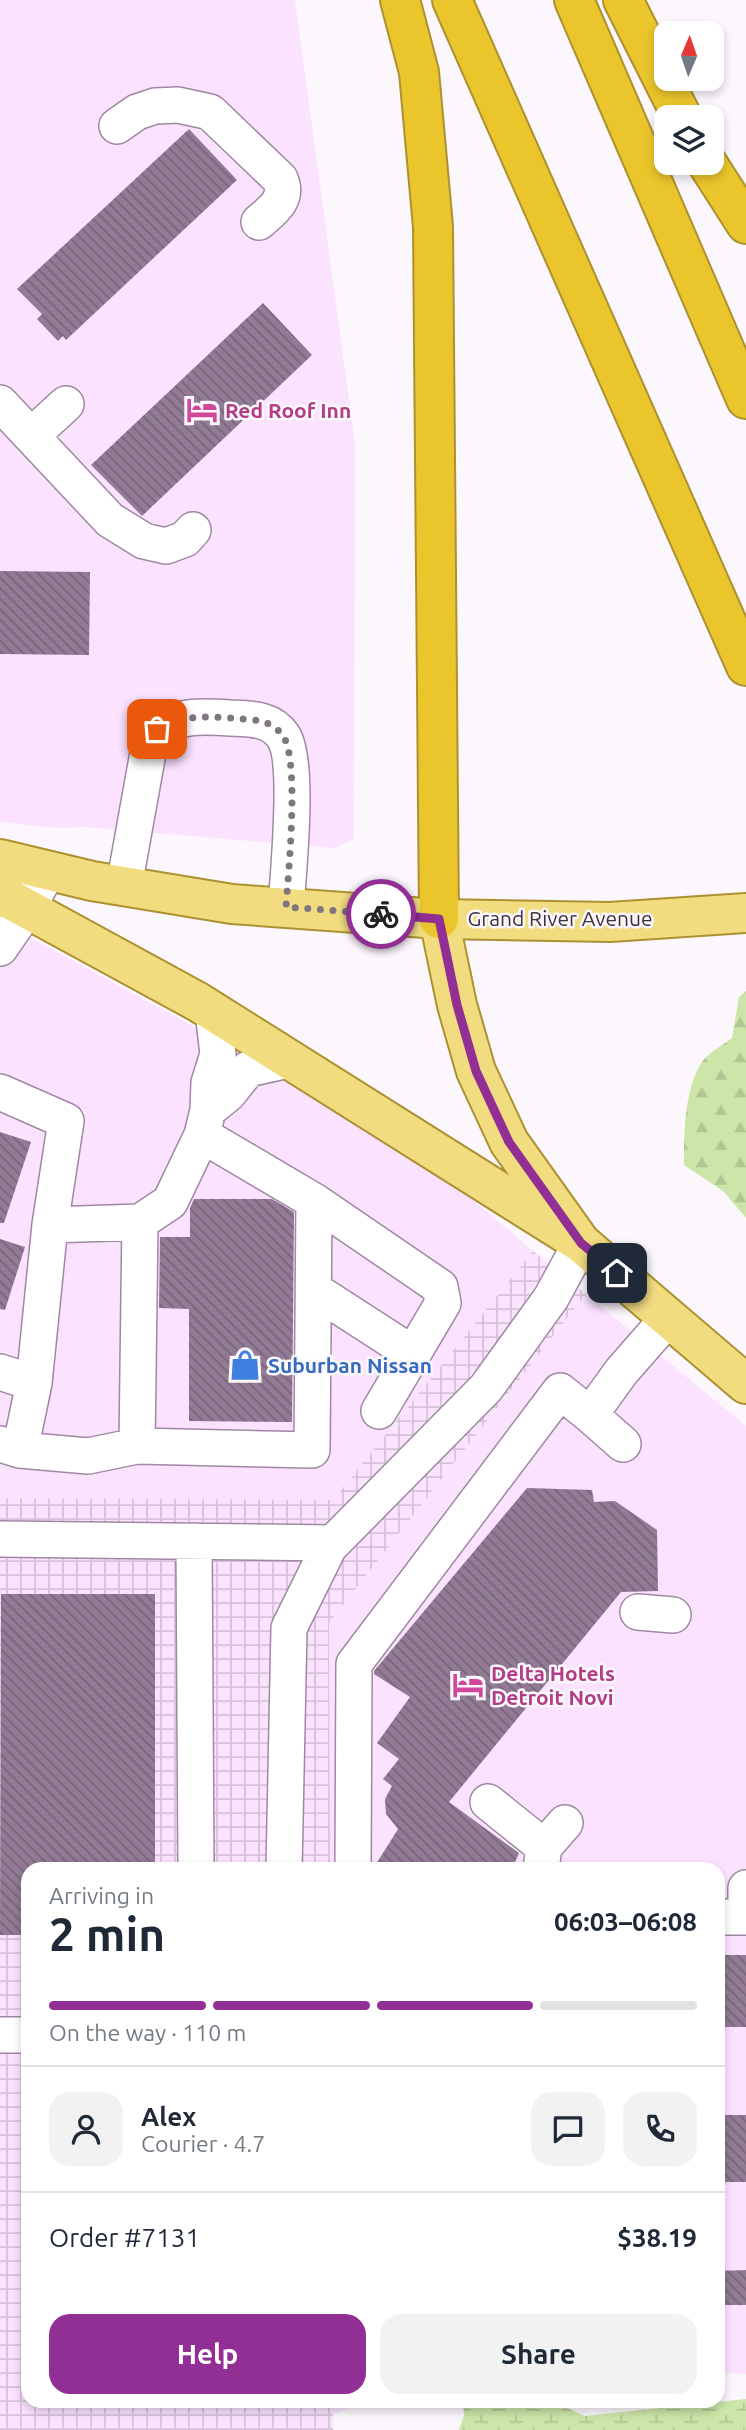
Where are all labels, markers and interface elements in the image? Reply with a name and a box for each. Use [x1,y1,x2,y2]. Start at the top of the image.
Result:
north arrow [654,21,724,91]
map controls [654,21,724,175]
button: layers [654,105,724,175]
hotel icon: Red Roof Inn [185,393,219,427]
place label: Red Roof Inn [225,398,351,422]
pin [127,699,187,759]
icon: bag [138,710,176,748]
courier [346,879,416,949]
icon: bike [362,895,400,933]
street label: Grand River Avenue [467,906,653,930]
pin [587,1243,647,1303]
icon: home [598,1254,636,1292]
shop icon: Suburban Nissan [228,1348,262,1382]
place label: Suburban Nissan [268,1353,432,1377]
place label: Delta Hotels Detroit Novi [491,1661,615,1709]
hotel icon: Delta Hotels Detroit Novi [451,1668,485,1702]
text: Arriving in [49,1883,154,1908]
text: 06:03–06:08 [554,1907,697,1936]
text: 2 min [49,1908,165,1960]
text: On the way · 110 m [49,2020,246,2045]
button: person [49,2092,123,2166]
button: chat [531,2092,605,2166]
button: phone [623,2092,697,2166]
text: Alex [141,2102,196,2131]
text: Courier · 4.7 [141,2131,265,2156]
text: Order #7131 [49,2223,200,2252]
text: $38.19 [617,2223,697,2252]
button: Help [49,2314,366,2394]
button: Share [380,2314,697,2394]

